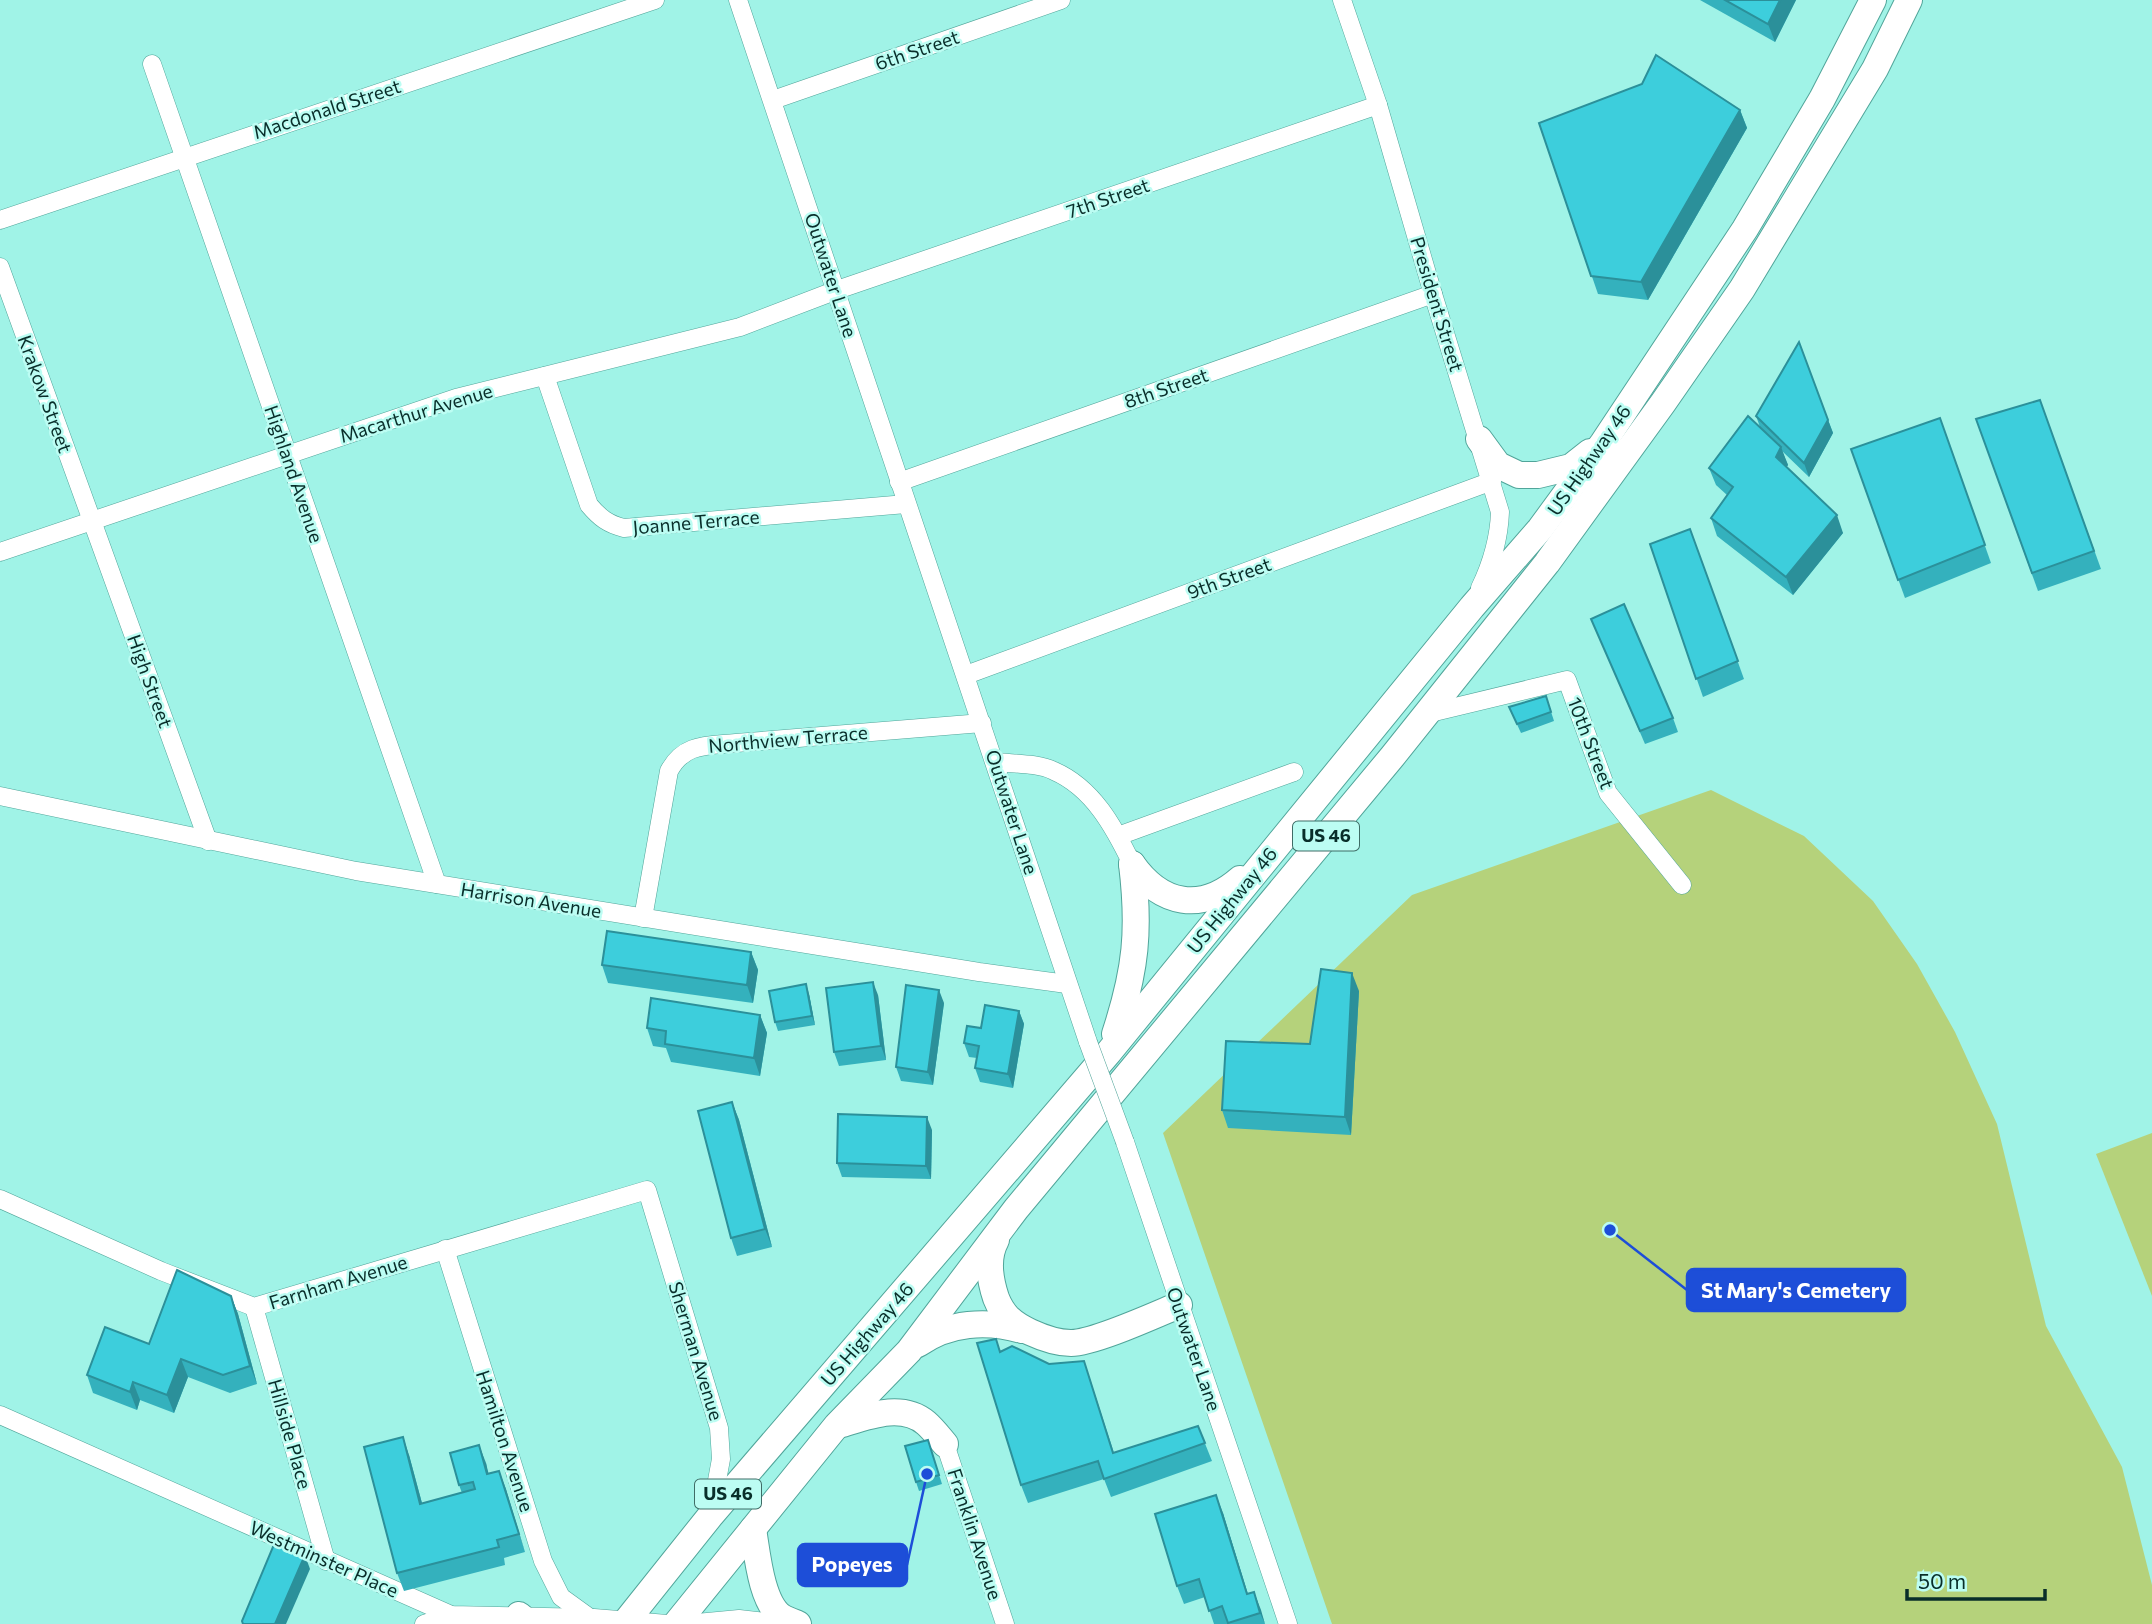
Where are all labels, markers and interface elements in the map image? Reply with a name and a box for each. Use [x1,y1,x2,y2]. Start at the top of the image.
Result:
street label: 6th Street [872,24,962,75]
street label: Macdonald Street [250,74,404,143]
street label: 7th Street [1063,173,1152,222]
street label: Outwater Lane [801,210,862,340]
street label: President Street [1406,234,1469,374]
street label: Krakow Street [14,332,77,456]
street label: 8th Street [1121,362,1211,413]
street label: Macarthur Avenue [337,378,495,447]
street label: US Highway 46 [1542,400,1635,520]
street label: Highland Avenue [260,402,329,546]
street label: Joanne Terrace [632,504,760,539]
street label: 9th Street [1184,552,1274,603]
street label: High Street [123,631,178,731]
street label: 10th Street [1563,694,1620,792]
street label: Northview Terrace [707,720,869,757]
street label: Outwater Lane [982,747,1043,877]
road number: US 46 [1293,822,1359,850]
street label: US Highway 46 [1182,842,1281,957]
street label: Harrison Avenue [459,877,603,922]
street label: Farnham Avenue [266,1250,410,1313]
callout: St Mary's Cemetery [1687,1269,1905,1311]
street label: US Highway 46 [815,1277,918,1390]
text: St Mary's Cemetery [1701,1277,1891,1302]
street label: Sherman Avenue [664,1279,729,1423]
street label: Outwater Lane [1163,1284,1226,1414]
street label: Hamilton Avenue [472,1367,539,1514]
street label: Hillside Place [264,1376,317,1491]
street label: Franklin Avenue [943,1465,1008,1602]
road number: US 46 [695,1479,761,1508]
street label: Westminster Place [246,1515,402,1602]
callout: Popeyes [798,1544,907,1586]
text: Popeyes [812,1551,893,1576]
scale bar [1907,1558,2045,1602]
text: 50 m [1918,1568,1966,1593]

